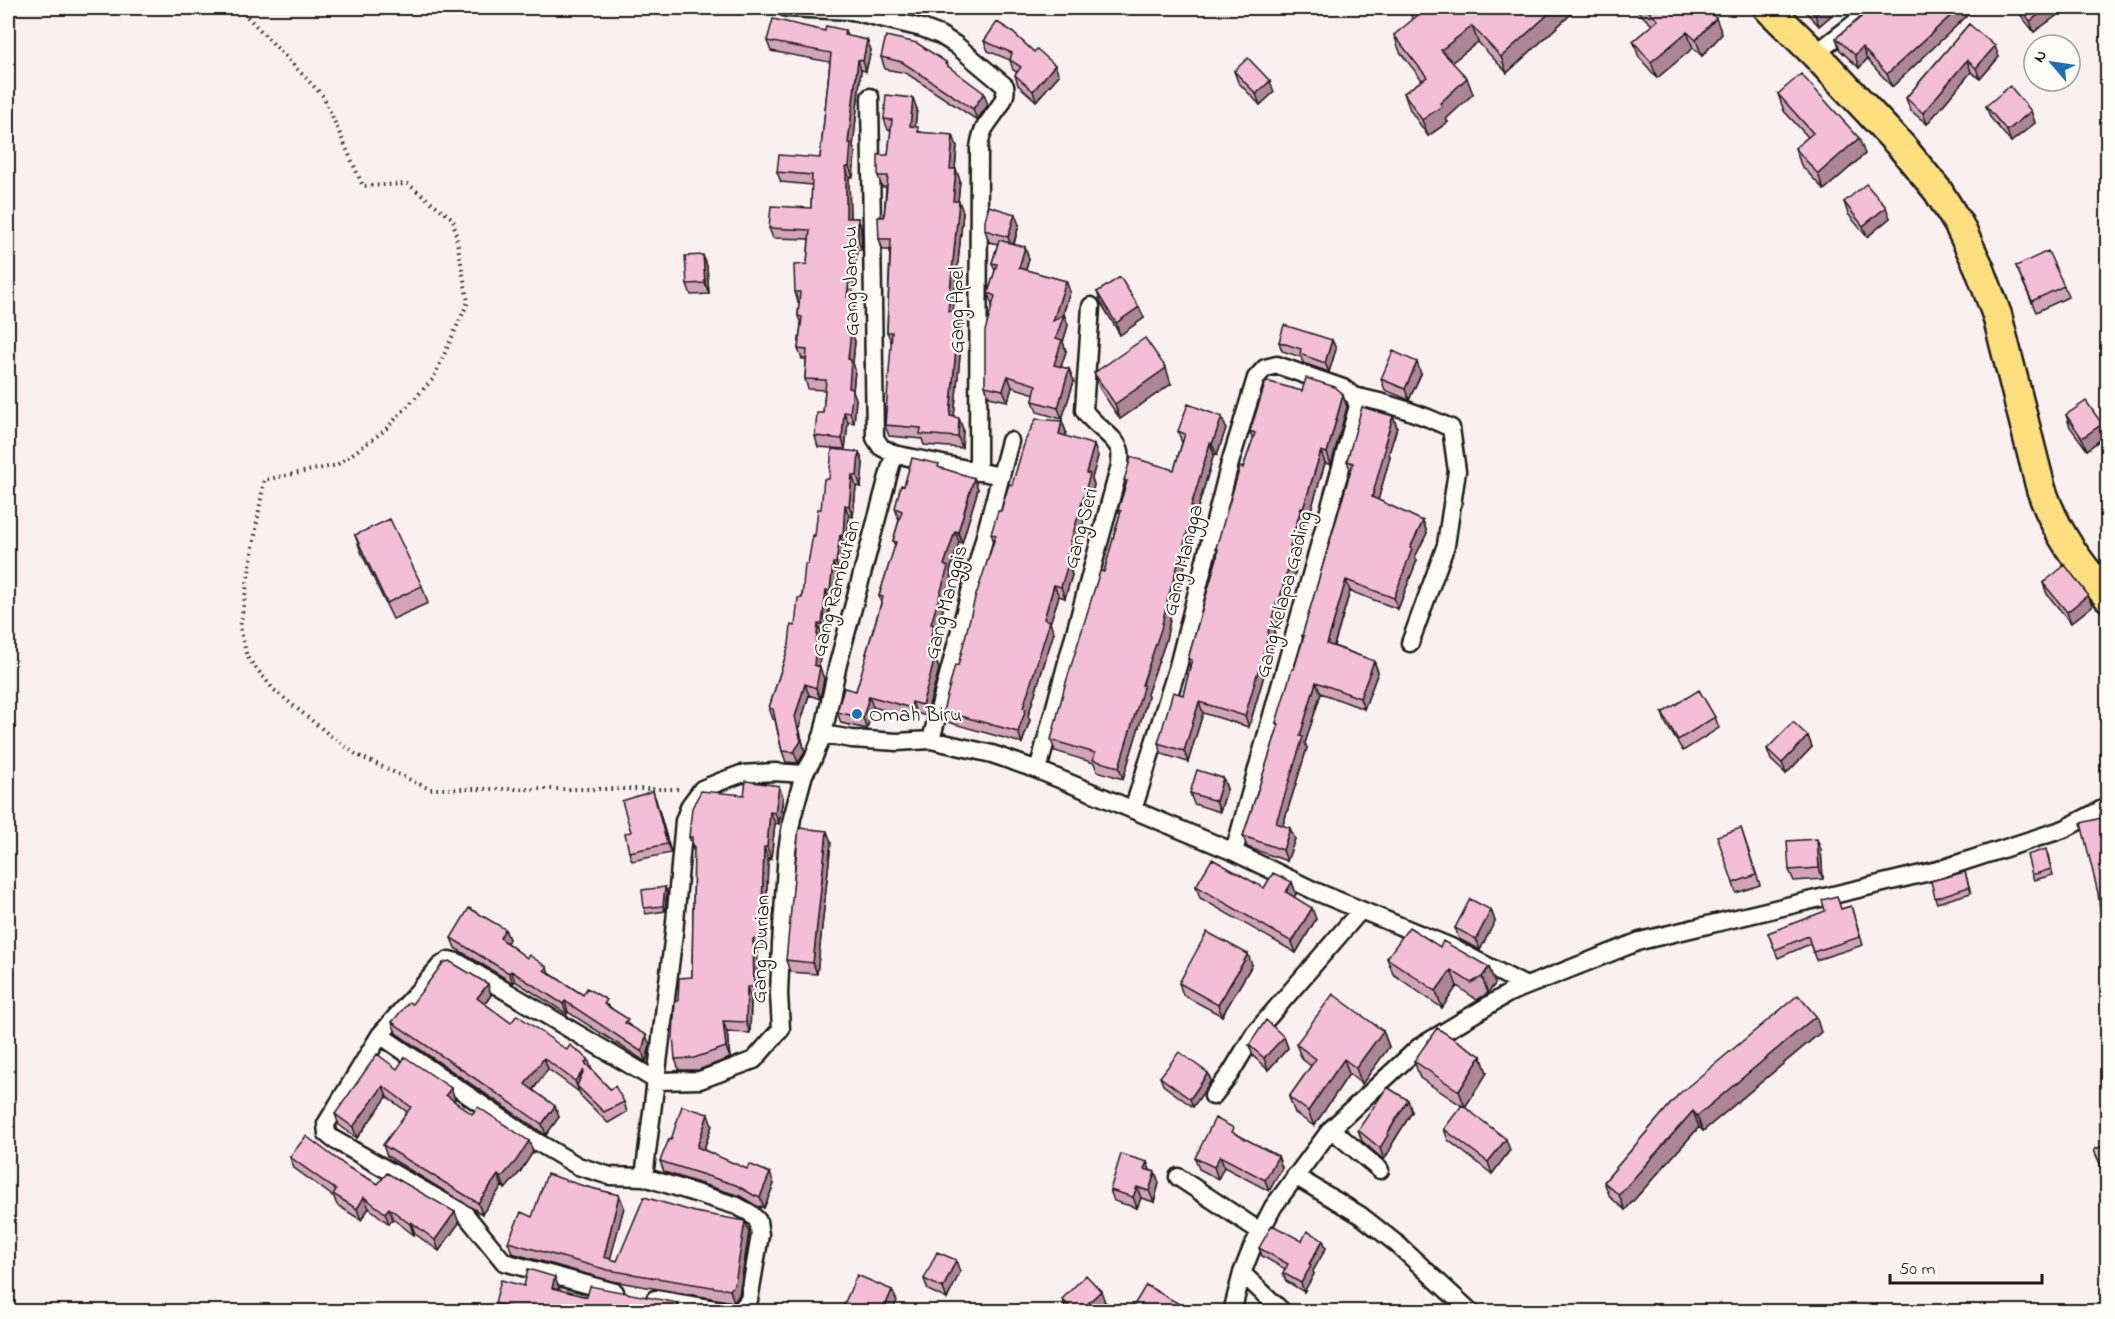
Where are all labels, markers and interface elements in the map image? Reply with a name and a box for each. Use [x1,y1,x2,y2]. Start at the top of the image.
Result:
north arrow [2022,33,2082,93]
text: N [2028,46,2054,67]
street label: Gang Jambu [836,225,870,336]
street label: Gang Apel [943,267,975,353]
street label: Gang Seri [1057,485,1109,573]
street label: Gang Mangga [1156,501,1214,620]
street label: Gang Kelapa Gading [1248,508,1324,682]
street label: Gang Rambutan [804,517,872,661]
street label: Gang Manggis [917,542,979,664]
place label: Omah Biru [869,701,962,731]
marker: Omah Biru [850,707,864,721]
street label: Gang Durian [745,894,781,1004]
scale bar [1890,1247,2042,1285]
text: 50 m [1899,1257,1936,1283]

